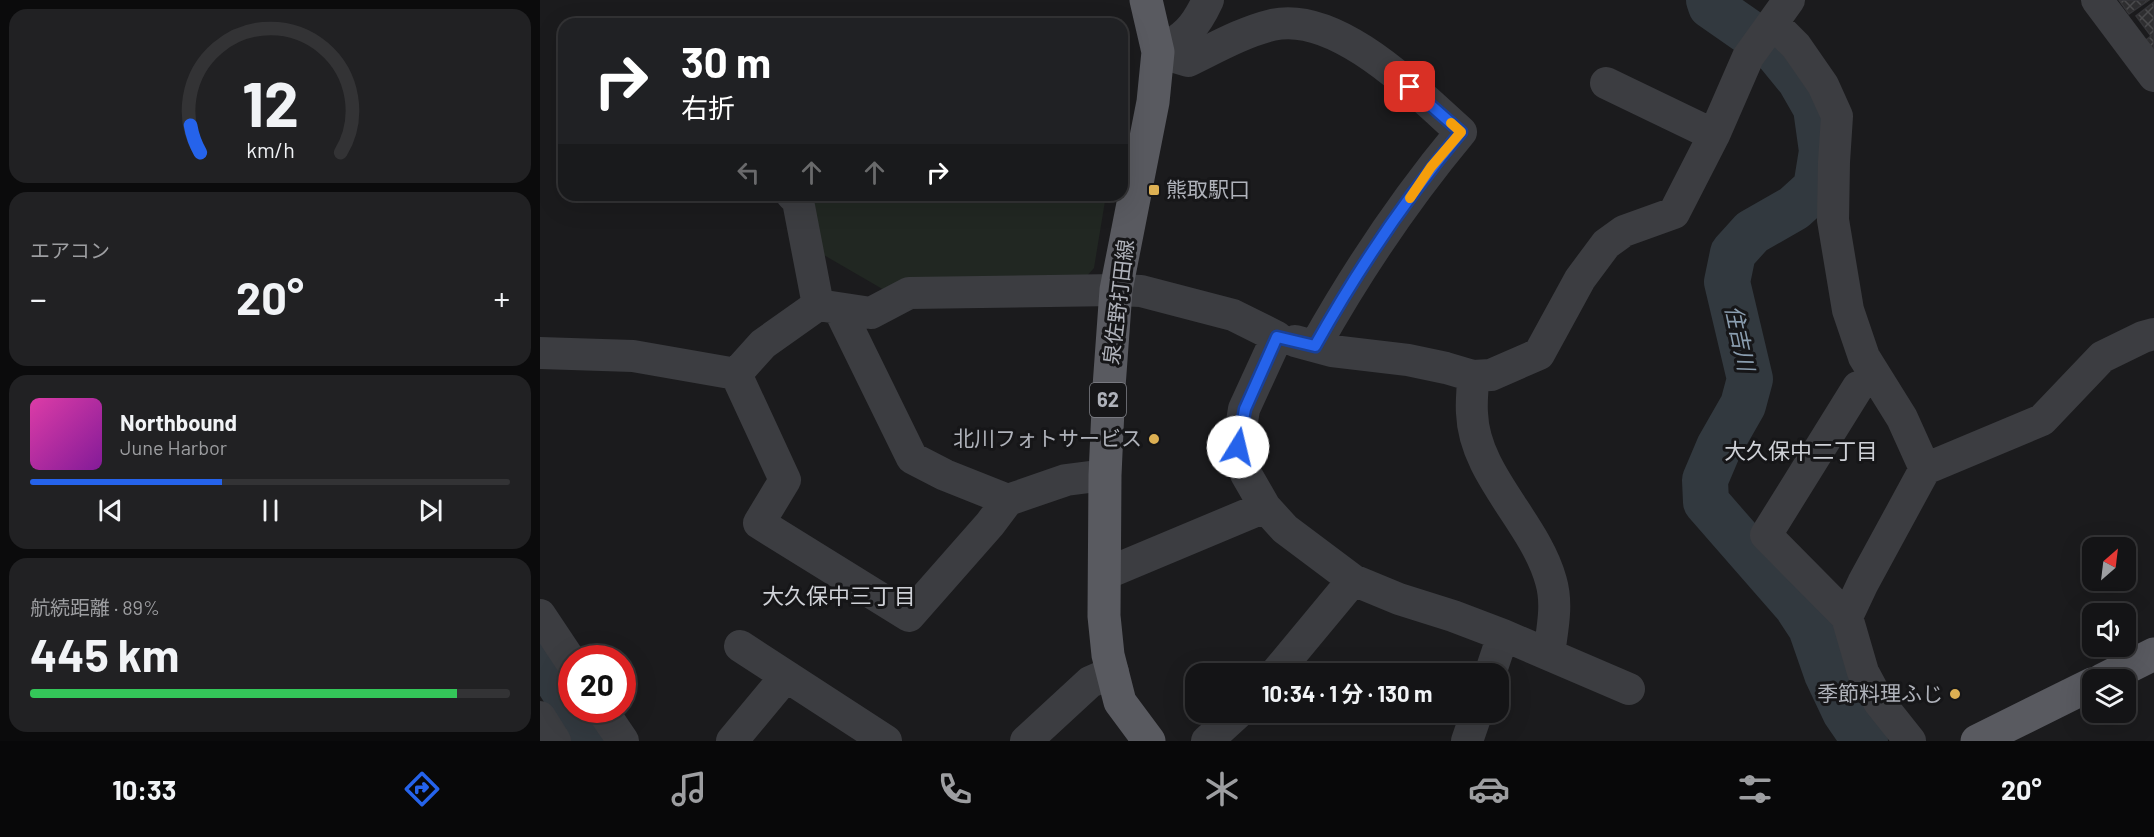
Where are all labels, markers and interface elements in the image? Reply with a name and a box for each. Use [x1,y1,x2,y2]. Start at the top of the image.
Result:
text: 30 m [681,36,771,86]
icon: right [582,42,660,120]
pin [1384,61,1435,112]
text: 12 [241,65,299,139]
icon: arrive [1393,70,1426,103]
text: 右折 [681,91,735,123]
text: km/h [246,137,294,162]
icon: left [732,156,765,189]
icon: ahead [795,156,828,189]
icon: ahead [858,156,891,189]
icon: right [921,156,954,189]
place label: 熊取駅口 [1166,176,1250,201]
marker: 熊取駅口 [1147,183,1161,197]
text: エアコン [30,238,110,262]
street label: 泉佐野打田線 [1097,238,1138,366]
text: 20° [236,270,304,324]
text: − [30,278,47,318]
text: + [494,278,510,318]
water label: 住吉川 [1721,303,1761,375]
road number: 62 [1090,383,1126,417]
text: Northbound [120,409,237,435]
position arrow [1206,415,1270,479]
place label: 北川フォトサービス [953,425,1142,450]
marker: 北川フォトサービス [1147,432,1161,446]
text: June Harbor [120,435,227,459]
district label: 大久保中二丁目 [1724,437,1878,463]
icon: previous [94,494,127,527]
icon: pause [254,494,287,527]
icon: next [414,494,447,527]
north arrow [2082,537,2136,591]
map controls [2082,537,2136,723]
district label: 大久保中三丁目 [762,582,916,608]
text: 航続距離 · 89% [30,595,160,619]
button: sound [2082,603,2136,657]
text: 445 km [30,627,179,681]
speed limit sign: 20 [558,645,636,723]
button: layers [2082,669,2136,723]
text: 10:34 · 1 分 · 130 m [1262,680,1432,706]
place label: 季節料理ふじ [1817,680,1943,705]
marker: 季節料理ふじ [1948,687,1962,701]
icon: directions [401,768,443,810]
icon: music [668,768,710,810]
icon: phone [934,768,976,810]
icon: climate [1201,768,1243,810]
icon: car [1468,768,1510,810]
icon: filters [1734,768,1776,810]
text: 10:33 [112,773,176,805]
text: 20° [2001,773,2042,805]

